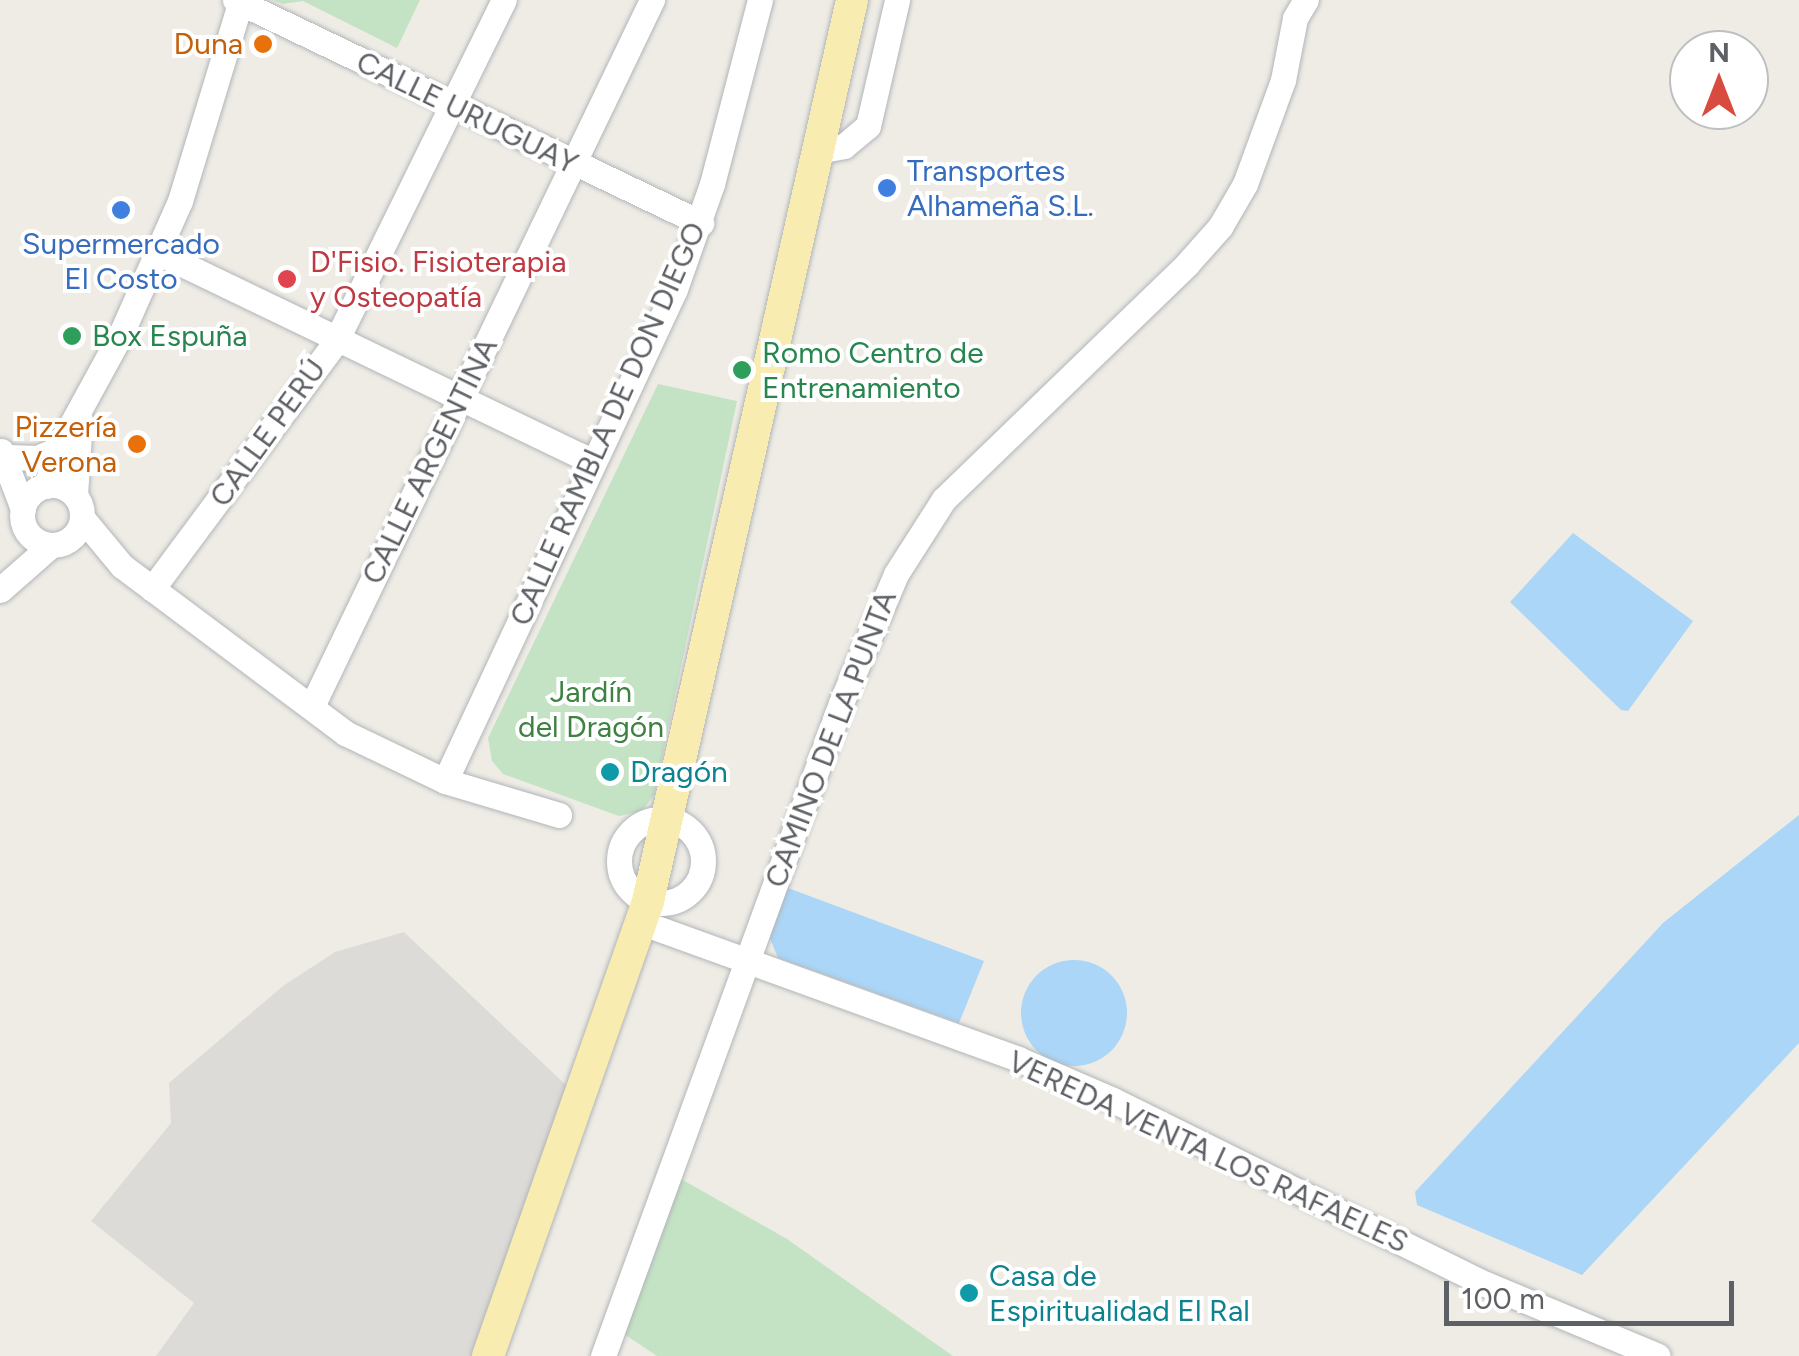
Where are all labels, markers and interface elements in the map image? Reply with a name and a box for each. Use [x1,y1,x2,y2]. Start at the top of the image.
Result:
place label: Duna [174,26,243,62]
north arrow [1669,30,1769,130]
marker: Duna [252,33,274,55]
text: N [1708,35,1730,69]
street label: CALLE URUGUAY [351,44,583,182]
place label: Transportes Alhameña S.L. [907,153,1094,224]
marker: Transportes Alhameña S.L. [876,177,898,199]
marker: Supermercado El Costo [110,199,132,221]
street label: CALLE RAMBLA DE DON DIEGO [503,217,713,631]
place label: Supermercado El Costo [22,226,220,296]
place label: D'Fisio. Fisioterapia y Osteopatía [310,244,567,314]
marker: D'Fisio. Fisioterapia y Osteopatía [274,266,300,292]
place label: Box Espuña [92,318,247,354]
marker: Box Espuña [61,325,83,347]
street label: CALLE ARGENTINA [355,332,505,590]
place label: Romo Centro de Entrenamiento [762,335,984,406]
street label: CALLE PERÚ [202,352,334,514]
marker: Romo Centro de Entrenamiento [731,359,753,381]
place label: Pizzería Verona [14,409,117,480]
marker: Pizzería Verona [126,433,148,455]
street label: CAMINO DE LA PUNTA [758,585,904,893]
park label: Jardín del Dragón [518,674,664,744]
place label: Dragón [630,754,728,790]
marker: Dragón [599,761,621,783]
street label: VEREDA VENTA LOS RAFAELES [1002,1043,1414,1261]
place label: Casa de Espiritualidad El Ral [989,1258,1250,1328]
scale bar [1449,1261,1739,1323]
text: 100 m [1461,1280,1545,1317]
marker: Casa de Espiritualidad El Ral [958,1282,980,1304]

